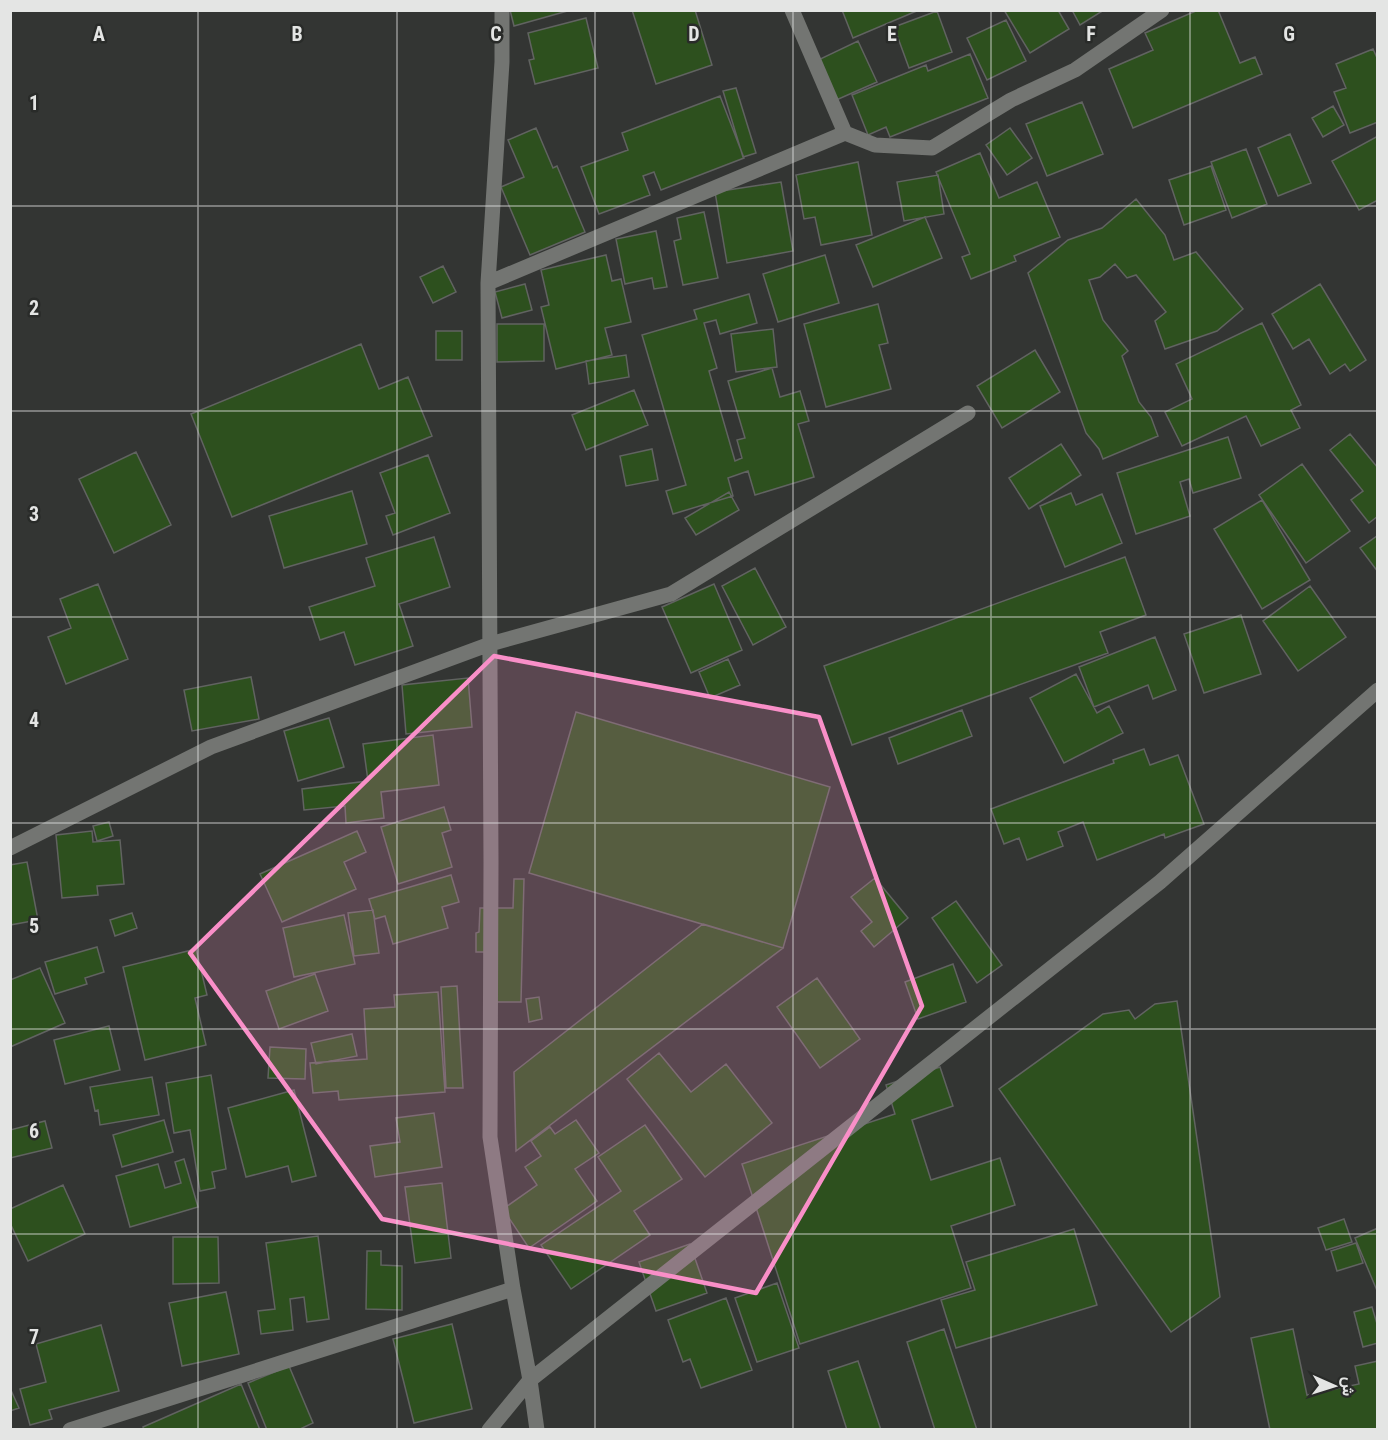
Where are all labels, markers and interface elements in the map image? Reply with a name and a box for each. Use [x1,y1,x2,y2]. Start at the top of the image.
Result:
text: A [93,22,105,46]
text: B [291,22,303,46]
text: C [490,22,502,46]
text: D [688,22,700,46]
text: E [887,22,897,46]
text: F [1086,22,1096,46]
text: G [1283,22,1295,46]
text: 1 [29,91,39,115]
text: 2 [29,296,39,320]
text: 3 [29,502,39,526]
text: 4 [29,708,39,732]
text: 5 [29,914,39,938]
text: 6 [29,1119,39,1143]
text: 7 [29,1325,39,1349]
north arrow [1304,1356,1364,1416]
text: ش [1338,1377,1358,1397]

